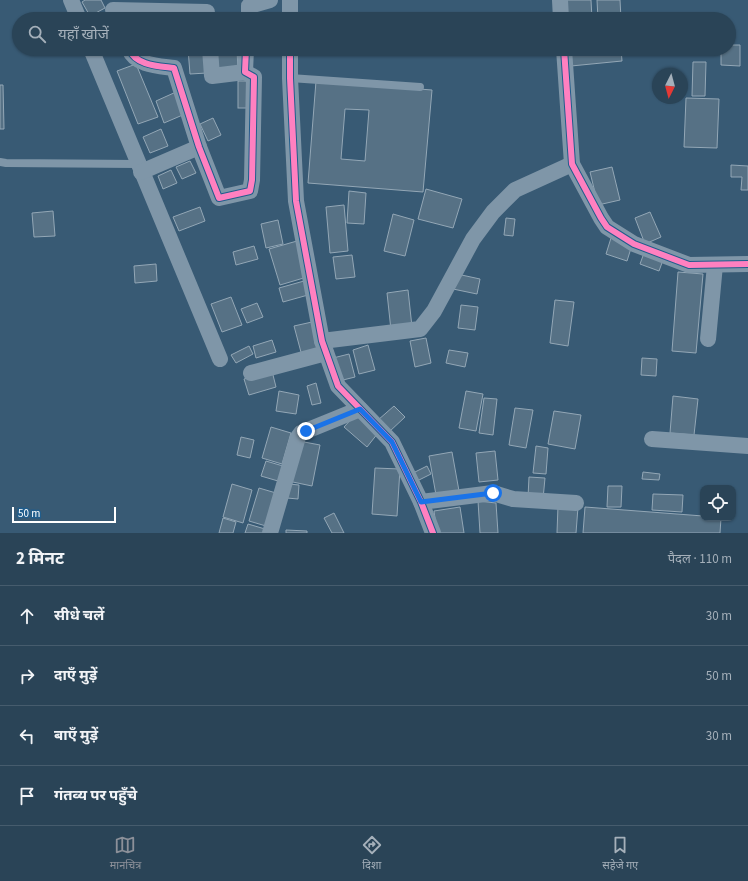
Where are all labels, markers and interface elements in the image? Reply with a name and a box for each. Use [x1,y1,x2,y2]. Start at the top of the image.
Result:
search box [12,12,736,56]
icon: search [26,23,48,45]
text: यहाँ खोजें [58,24,109,45]
north arrow [652,68,688,104]
route end [297,422,315,440]
route start [484,484,502,502]
map controls [700,485,736,521]
button: locate [700,485,736,521]
scale bar [12,505,116,524]
text: 50 m [18,506,40,521]
text: 2 मिनट [16,547,64,571]
text: पैदल · 110 m [668,550,732,568]
icon: ahead [16,605,38,627]
text: सीधे चलें [54,605,104,626]
text: 30 m [706,607,732,625]
icon: right [16,665,38,687]
text: दाएँ मुड़ें [54,665,97,686]
text: 50 m [706,667,732,685]
icon: left [16,725,38,747]
text: बाएँ मुड़ें [54,725,98,746]
text: 30 m [706,727,732,745]
icon: arrive [16,785,38,807]
text: गंतव्य पर पहुँचे [54,785,137,806]
tab: मानचित्र [110,834,141,873]
tab: दिशा [361,834,383,873]
tab: सहेजे गए [602,834,638,873]

